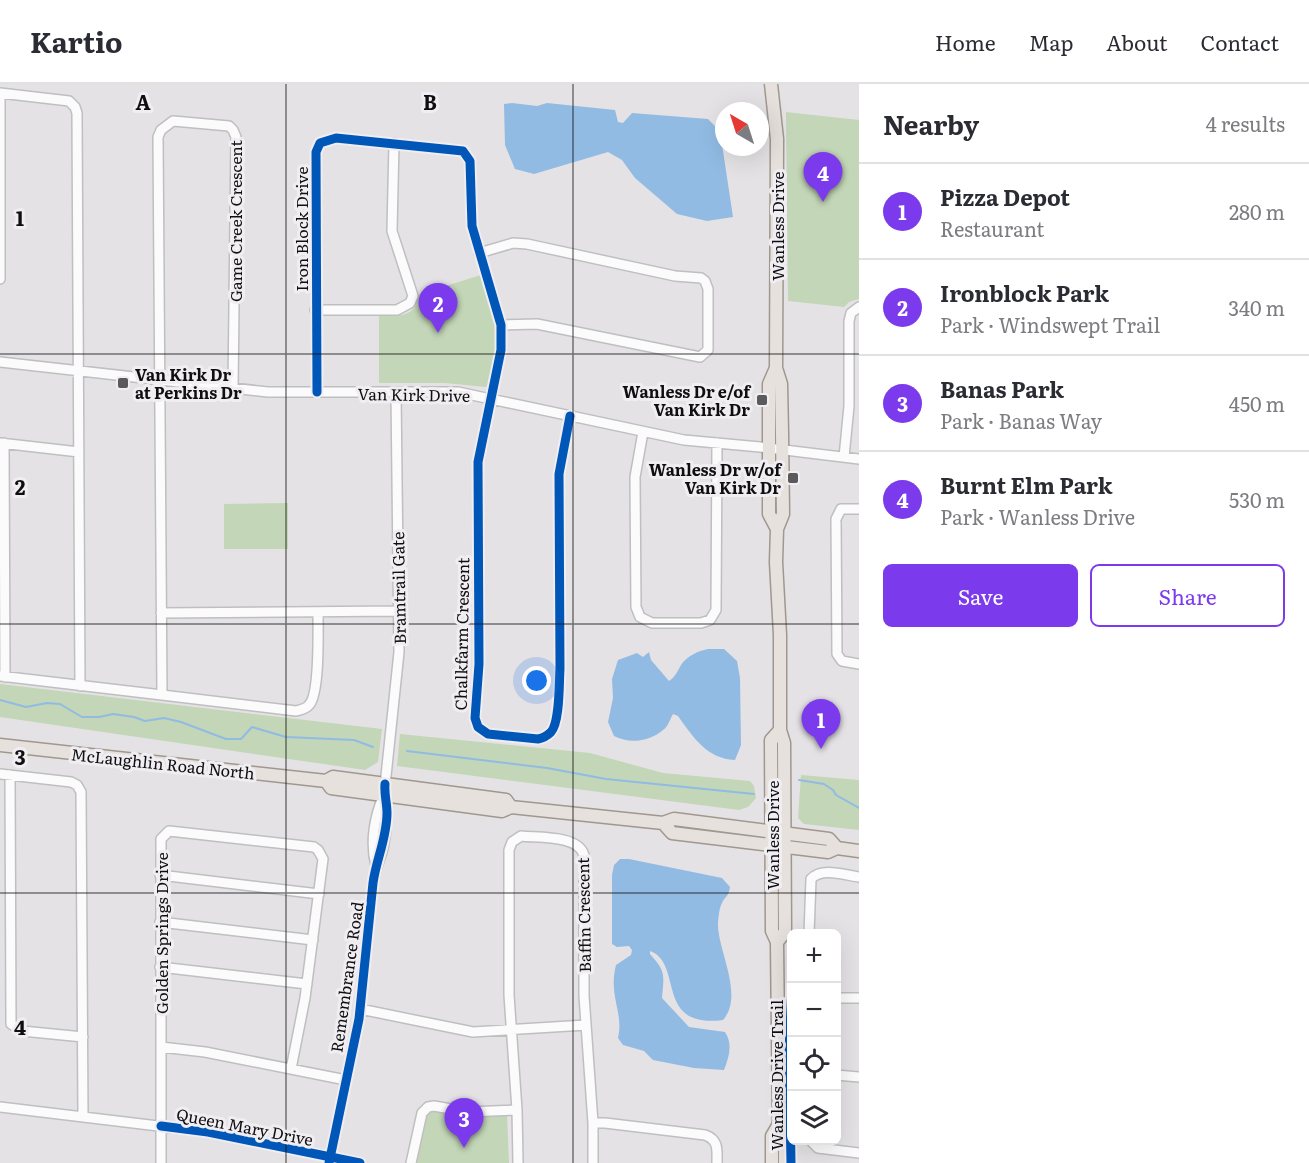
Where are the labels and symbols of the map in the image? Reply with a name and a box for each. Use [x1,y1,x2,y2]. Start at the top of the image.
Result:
text: A [135,86,151,116]
text: B [423,86,437,116]
north arrow [715,102,769,156]
street label: Game Creek Crescent [223,140,247,302]
pin: 4 [804,152,842,202]
street label: Iron Block Drive [289,167,313,291]
street label: Wanless Drive [765,171,789,281]
text: 1 [16,202,24,232]
pin: 2 [418,284,458,333]
place label: Van Kirk Dr at Perkins Dr [135,362,242,404]
marker: Van Kirk Dr at Perkins Dr [116,376,130,390]
place label: Wanless Dr e/of Van Kirk Dr [622,379,752,421]
street label: Van Kirk Drive [358,381,470,407]
marker: Wanless Dr e/of Van Kirk Dr [755,393,769,407]
place label: Wanless Dr w/of Van Kirk Dr [649,457,783,499]
text: 2 [15,471,26,501]
marker: Wanless Dr w/of Van Kirk Dr [786,471,800,485]
street label: Bramtrail Gate [385,531,411,645]
street label: Chalkfarm Crescent [448,557,474,711]
your location [522,666,551,695]
pin: 1 [802,700,840,749]
text: 3 [14,741,26,771]
street label: McLaughlin Road North [70,741,256,785]
street label: Wanless Drive [760,780,784,890]
street label: Golden Springs Drive [149,852,173,1014]
street label: Baffin Crescent [570,857,596,973]
street label: Remembrance Road [324,900,369,1054]
street label: Wanless Drive Trail [764,1000,788,1150]
text: 4 [14,1011,26,1041]
pin: 3 [444,1098,484,1148]
street label: Queen Mary Drive [175,1101,315,1151]

